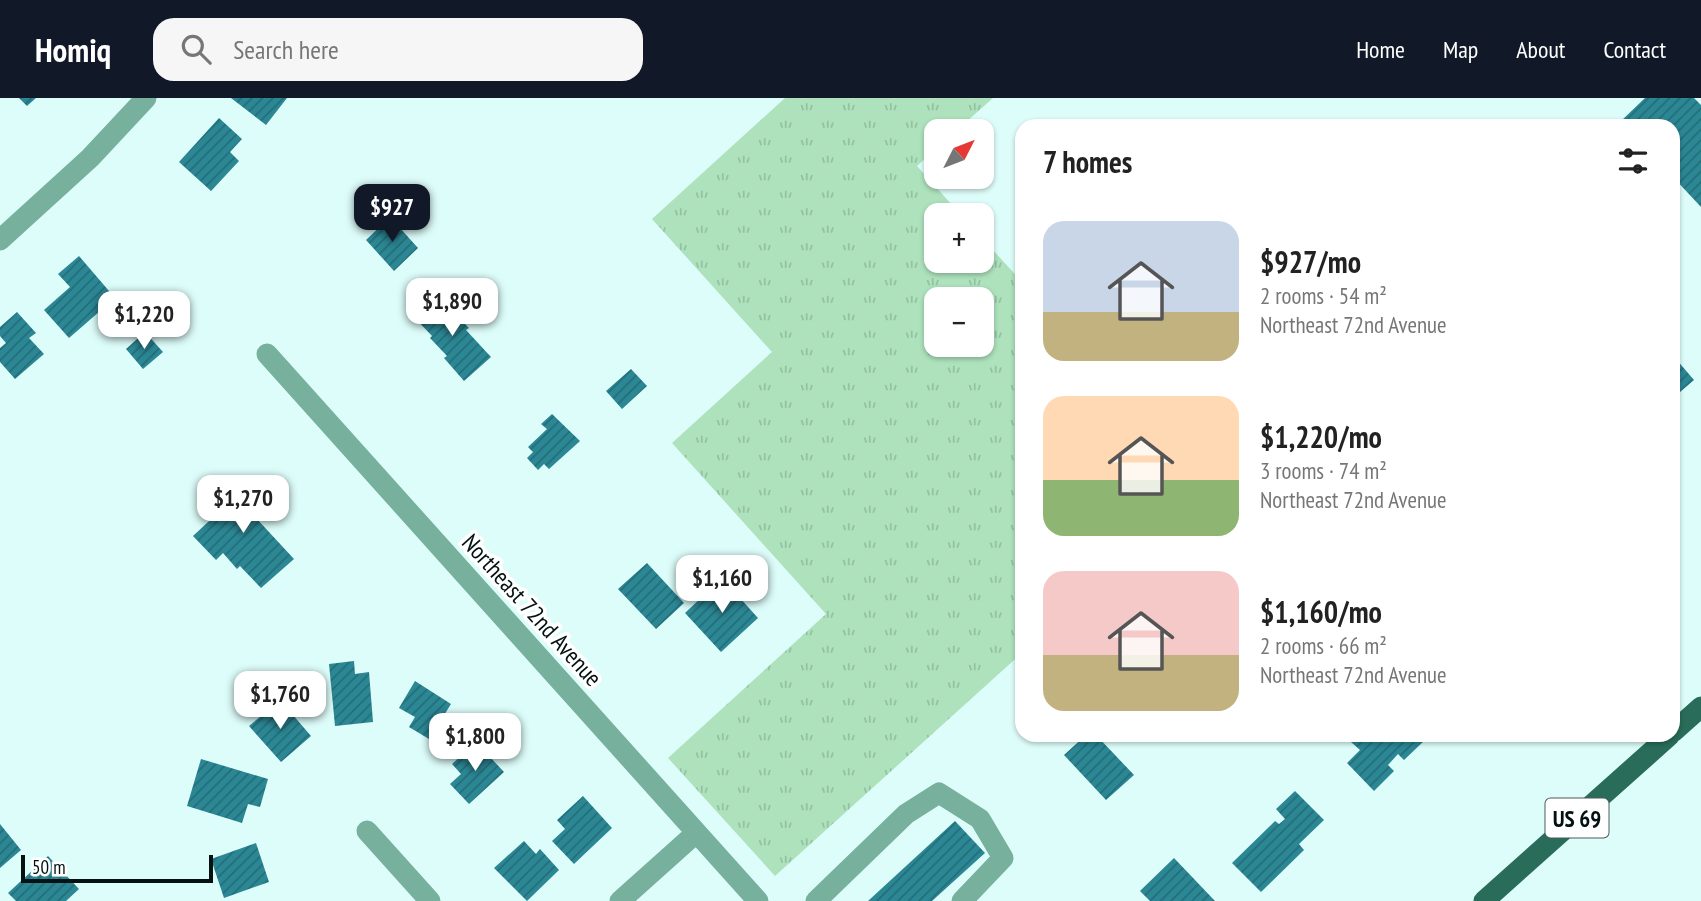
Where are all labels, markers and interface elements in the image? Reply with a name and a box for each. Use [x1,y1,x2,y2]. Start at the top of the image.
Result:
search box [153,18,643,81]
text: Homiq [35,28,111,71]
icon: search [177,30,215,68]
text: Search here [233,33,339,66]
text: Home [1356,34,1405,65]
text: Map [1443,34,1478,65]
text: About [1516,34,1565,65]
text: Contact [1603,34,1666,65]
north arrow [924,119,994,189]
map controls [924,119,994,357]
text: 7 homes [1043,142,1132,181]
icon: filters [1614,142,1652,180]
pin: $927 [351,184,433,244]
text: $927 [370,192,414,221]
button: + [924,203,994,273]
text: $927/mo [1260,242,1361,281]
icon: home [1099,249,1183,333]
pin: $1,890 [395,278,509,338]
text: 2 rooms · 54 m² [1260,281,1387,310]
text: $1,890 [422,286,482,315]
button: − [924,287,994,357]
pin: $1,220 [87,292,201,351]
text: $1,220 [114,299,174,328]
text: Northeast 72nd Avenue [1260,310,1446,339]
text: $1,220/mo [1260,417,1382,456]
icon: home [1099,424,1183,508]
text: 3 rooms · 74 m² [1260,456,1387,485]
pin: $1,270 [186,476,300,535]
text: $1,270 [213,483,273,512]
text: Northeast 72nd Avenue [1260,485,1446,514]
street label: Northeast 72nd Avenue [455,527,609,693]
pin: $1,160 [665,556,779,615]
text: $1,160 [692,563,752,592]
text: $1,160/mo [1260,592,1382,631]
icon: home [1099,599,1183,683]
text: 2 rooms · 66 m² [1260,631,1387,660]
text: Northeast 72nd Avenue [1260,660,1446,689]
pin: $1,760 [223,672,337,731]
text: $1,760 [250,679,310,708]
pin: $1,800 [418,714,532,773]
text: $1,800 [445,721,505,750]
road number: US 69 [1546,798,1608,838]
scale bar [21,852,214,884]
text: 50 m [32,855,66,879]

